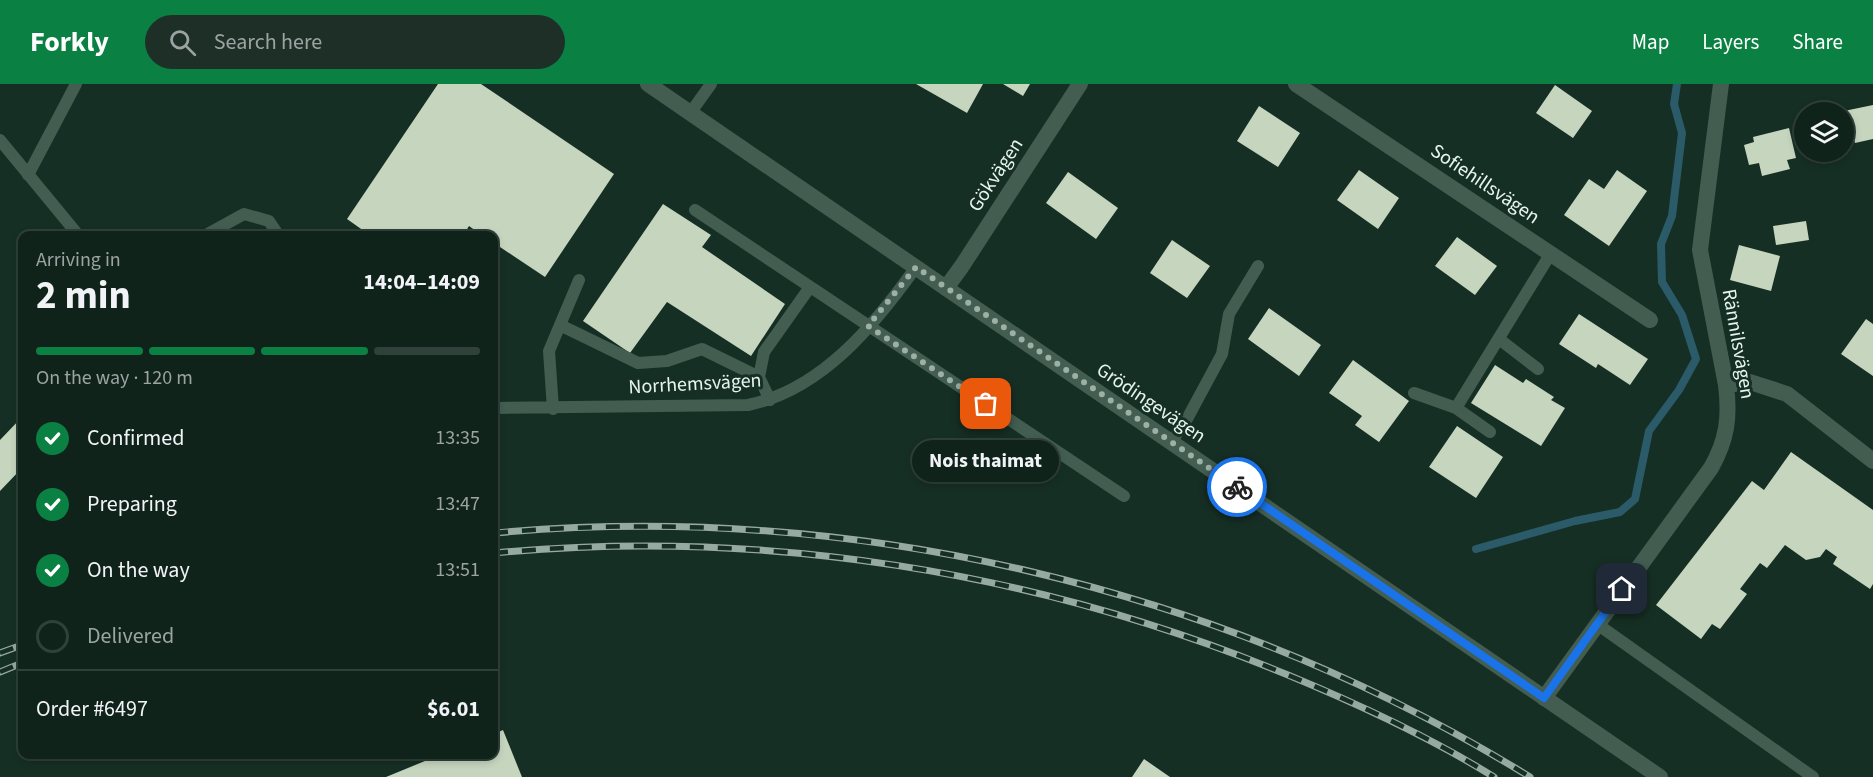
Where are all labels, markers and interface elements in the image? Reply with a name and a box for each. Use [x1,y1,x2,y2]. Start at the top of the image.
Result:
search box [145,15,565,69]
text: Forkly [30,22,109,62]
icon: search [166,26,199,59]
text: Search here [214,26,322,58]
text: Map [1632,27,1669,57]
text: Layers [1702,27,1759,57]
text: Share [1792,27,1843,57]
map controls [1794,102,1854,162]
button: layers [1794,102,1854,162]
street label: Gökvägen [962,133,1030,217]
street label: Sofiehillsvägen [1425,137,1545,231]
text: Arriving in [36,246,121,274]
text: 14:04–14:09 [363,266,480,298]
text: 2 min [36,268,131,324]
street label: Rännilsvägen [1715,287,1761,401]
street label: Grödingevägen [1091,356,1211,450]
text: On the way · 120 m [36,364,193,392]
street label: Norrhemsvägen [628,367,762,401]
pin [960,378,1011,429]
icon: bag [969,387,1002,420]
icon: check [36,422,69,455]
text: Confirmed [87,422,184,454]
text: 13:35 [435,424,480,452]
callout: Nois thaimat [912,440,1060,482]
text: Nois thaimat [929,447,1042,475]
courier [1207,457,1267,517]
icon: bike [1221,471,1254,504]
icon: check [36,488,69,521]
text: Preparing [87,488,177,520]
text: 13:47 [435,490,480,518]
icon: check [36,554,69,587]
text: On the way [87,554,190,586]
text: 13:51 [435,556,480,584]
pin [1596,563,1647,614]
icon: home [1605,572,1638,605]
text: Delivered [87,620,174,652]
text: Order #6497 [36,693,148,725]
text: $6.01 [427,693,480,725]

